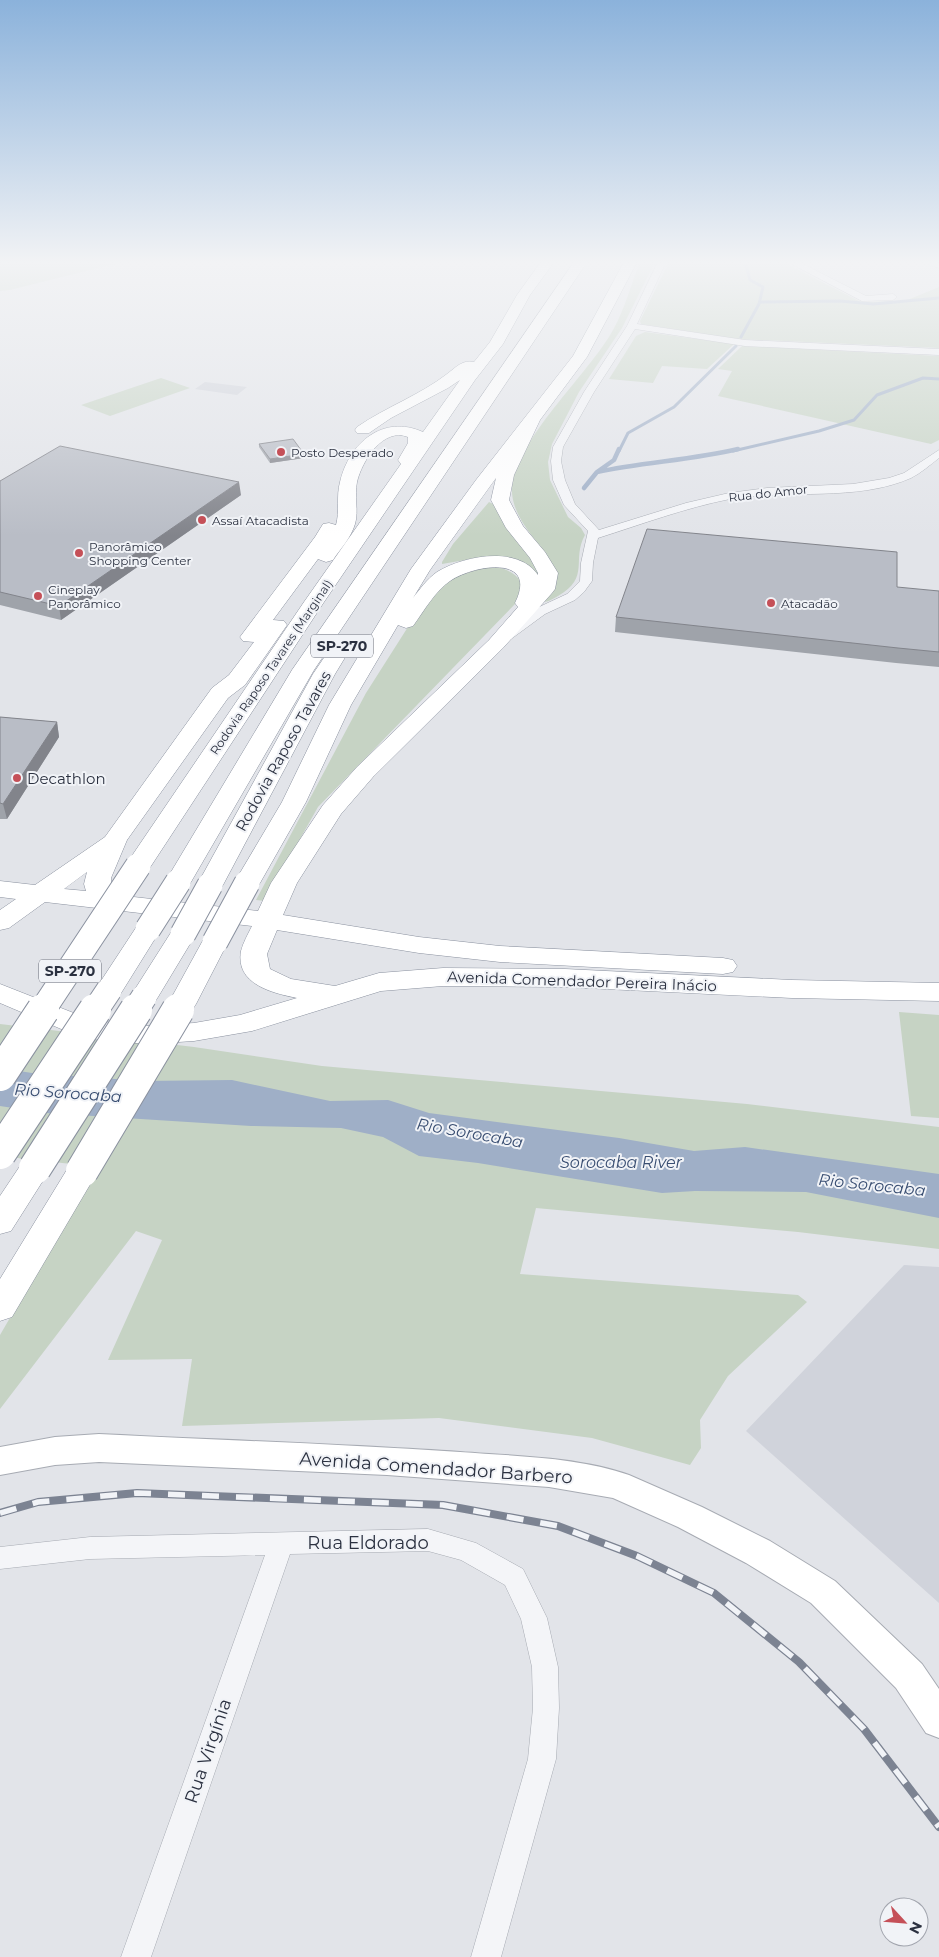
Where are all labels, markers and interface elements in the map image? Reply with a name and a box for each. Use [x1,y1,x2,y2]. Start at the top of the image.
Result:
place label: Posto Desperado [291,445,394,460]
marker: Posto Desperado [275,446,287,458]
street label: Rua do Amor [728,481,808,505]
place label: Assaí Atacadista [212,513,309,528]
marker: Assaí Atacadista [196,514,208,526]
place label: Panorâmico Shopping Center [89,539,191,568]
marker: Panorâmico Shopping Center [73,547,85,559]
street label: Rodovia Raposo Tavares (Marginal) [207,577,335,757]
place label: Cineplay Panorâmico [48,582,121,611]
marker: Cineplay Panorâmico [32,590,44,602]
place label: Atacadão [781,596,838,611]
marker: Atacadão [765,597,777,609]
road number: SP-270 [311,634,373,658]
street label: Rodovia Raposo Tavares [231,668,335,834]
place label: Decathlon [27,769,106,788]
marker: Decathlon [11,772,23,784]
road number: SP-270 [39,959,101,982]
street label: Avenida Comendador Pereira Inácio [447,967,717,995]
water label: Rio Sorocaba [14,1080,122,1106]
water label: Rio Sorocaba [415,1114,525,1152]
water label: Sorocaba River [560,1153,683,1172]
water label: Rio Sorocaba [817,1170,927,1200]
street label: Avenida Comendador Barbero [299,1447,573,1489]
street label: Rua Eldorado [307,1532,429,1554]
street label: Rua Virgínia [180,1696,236,1806]
north arrow [879,1897,929,1947]
text: N [905,1919,926,1937]

